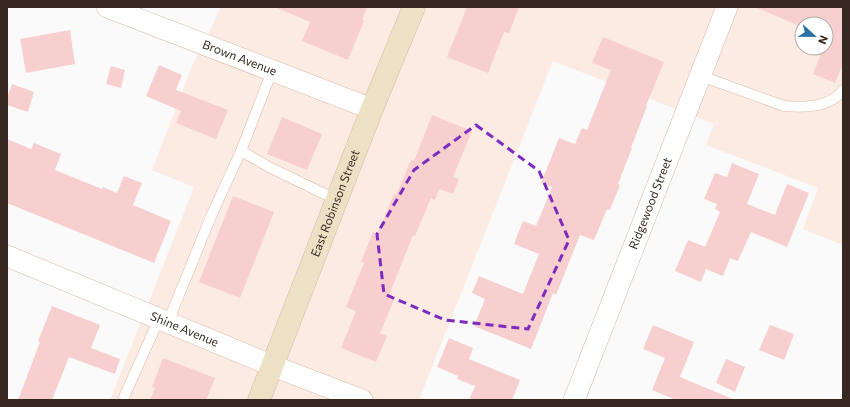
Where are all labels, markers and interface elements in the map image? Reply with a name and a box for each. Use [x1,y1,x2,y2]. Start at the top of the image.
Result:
north arrow [794,16,834,56]
text: N [816,34,831,46]
street label: Brown Avenue [201,36,279,78]
street label: East Robinson Street [307,147,362,259]
street label: Ridgewood Street [625,155,674,251]
street label: Shine Avenue [149,308,221,349]

